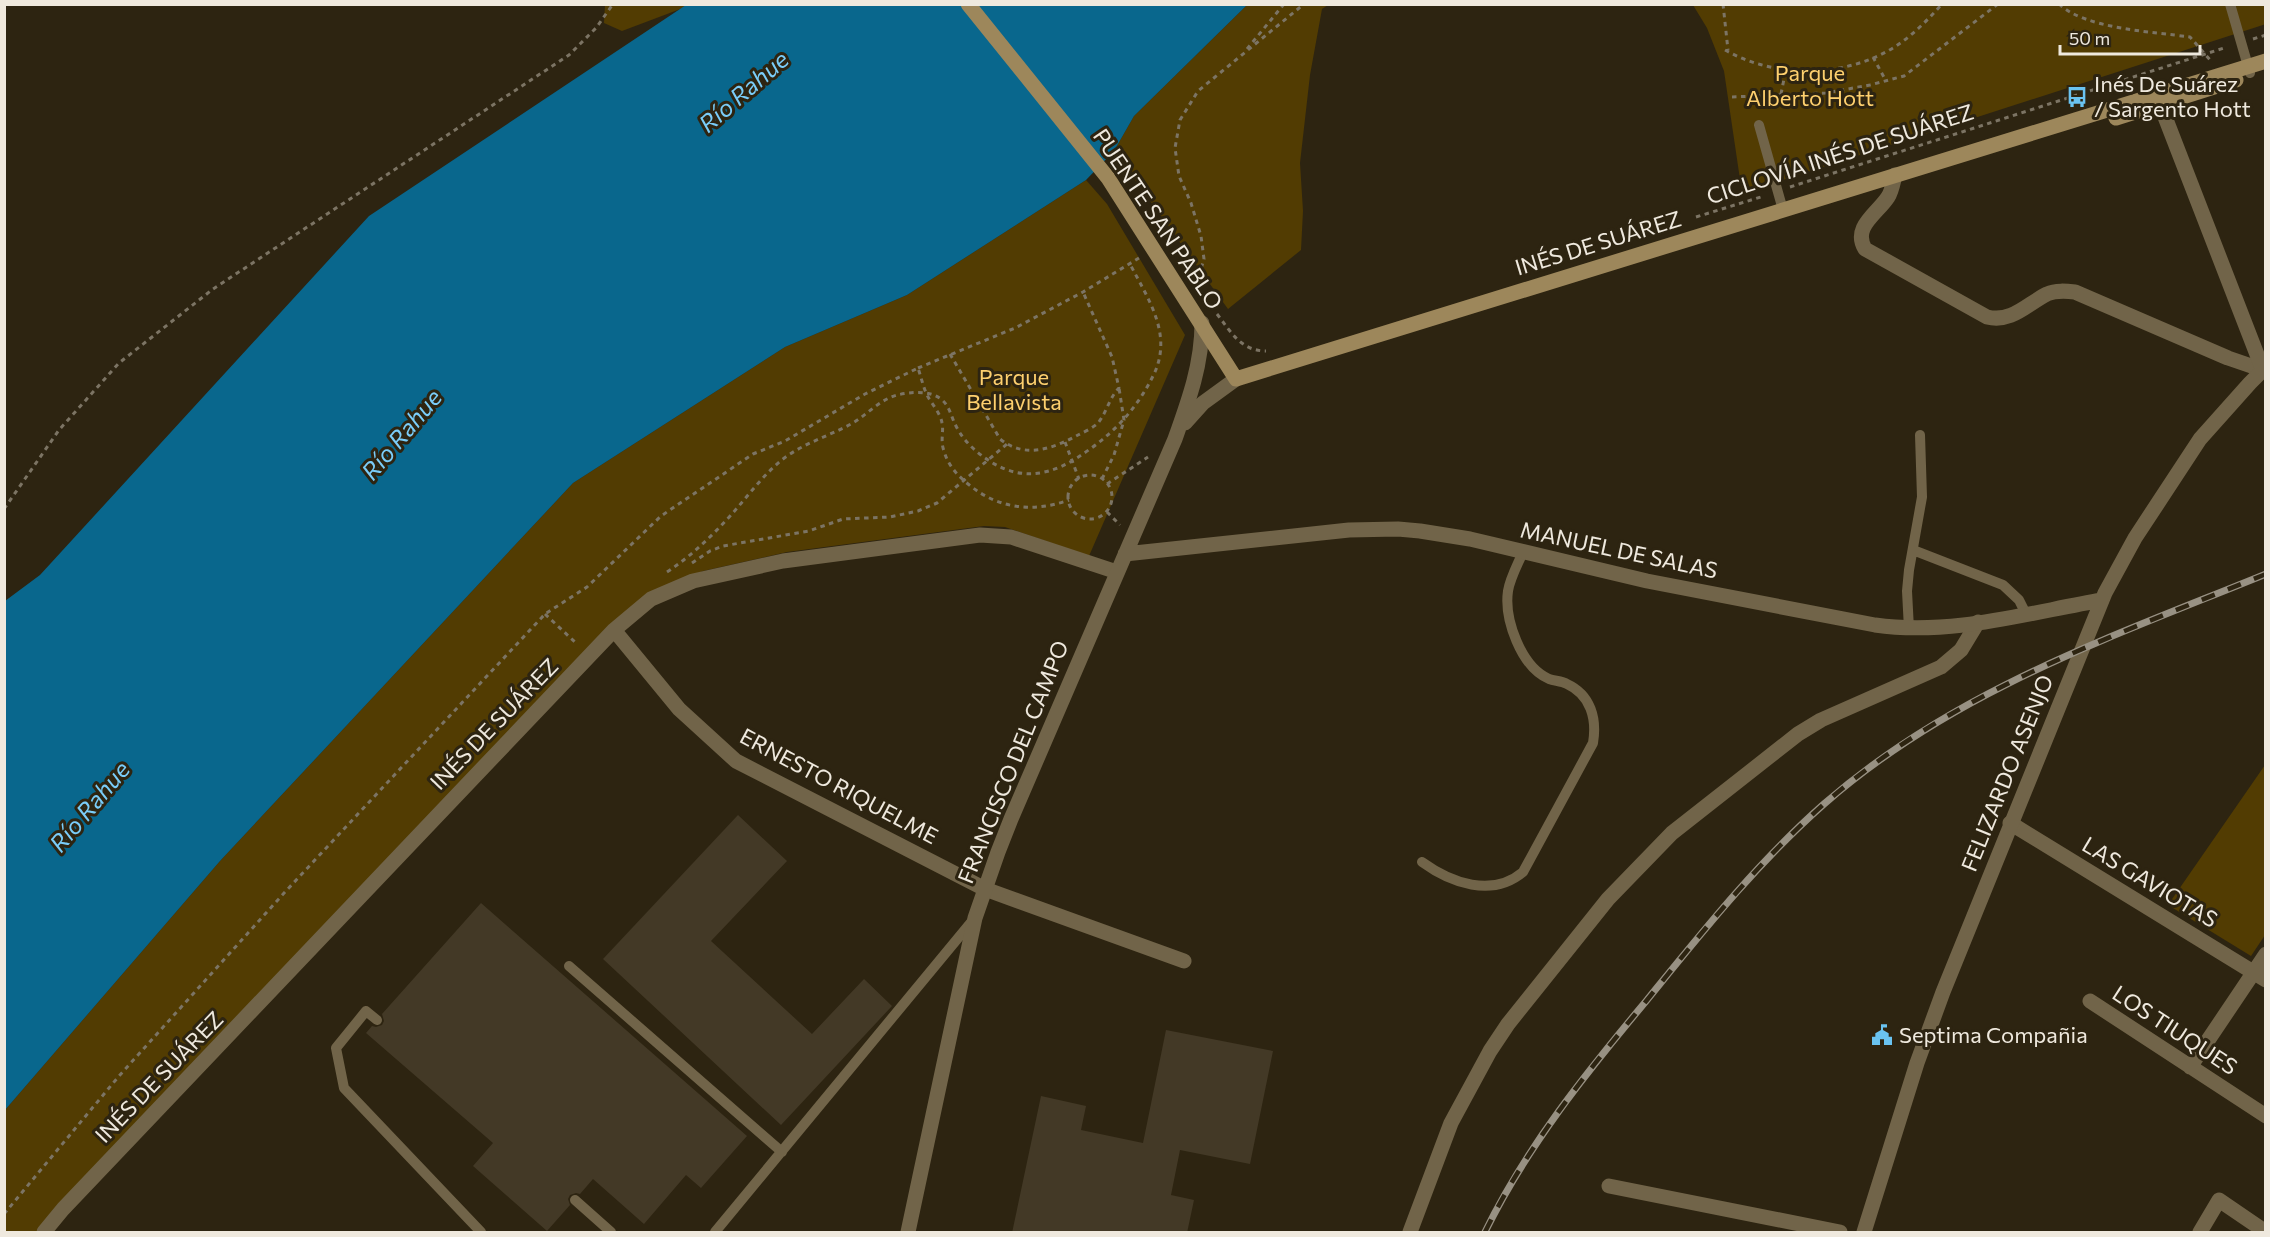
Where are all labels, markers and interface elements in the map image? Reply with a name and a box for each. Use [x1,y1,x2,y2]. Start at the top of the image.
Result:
scale bar [2060,18,2200,56]
text: 50 m [2069,27,2110,49]
water label: Río Rahue [692,44,794,138]
park label: Parque Alberto Hott [1746,59,1874,111]
place label: Inés De Suárez / Sargento Hott [2094,70,2251,122]
bus stop icon: Inés De Suárez / Sargento Hott [2065,85,2089,109]
street label: CICLOVÍA INÉS DE SUÁREZ [1703,98,1977,209]
street label: PUENTE SAN PABLO [1088,123,1229,314]
street label: INÉS DE SUÁREZ [1511,204,1684,281]
park label: Parque Bellavista [966,363,1062,415]
water label: Río Rahue [355,382,447,485]
street label: MANUEL DE SALAS [1518,515,1720,584]
street label: FRANCISCO DEL CAMPO [951,636,1074,887]
street label: INÉS DE SUÁREZ [424,652,563,795]
street label: FELIZARDO ASENJO [1955,671,2058,875]
street label: ERNESTO RIQUELME [736,722,943,849]
water label: Río Rahue [43,754,135,857]
street label: LAS GAVIOTAS [2078,830,2223,933]
street label: LOS TIUQUES [2108,979,2243,1080]
street label: INÉS DE SUÁREZ [89,1005,228,1148]
place label: Septima Compañia [1899,1021,2088,1048]
public building icon: Septima Compañia [1870,1023,1894,1047]

